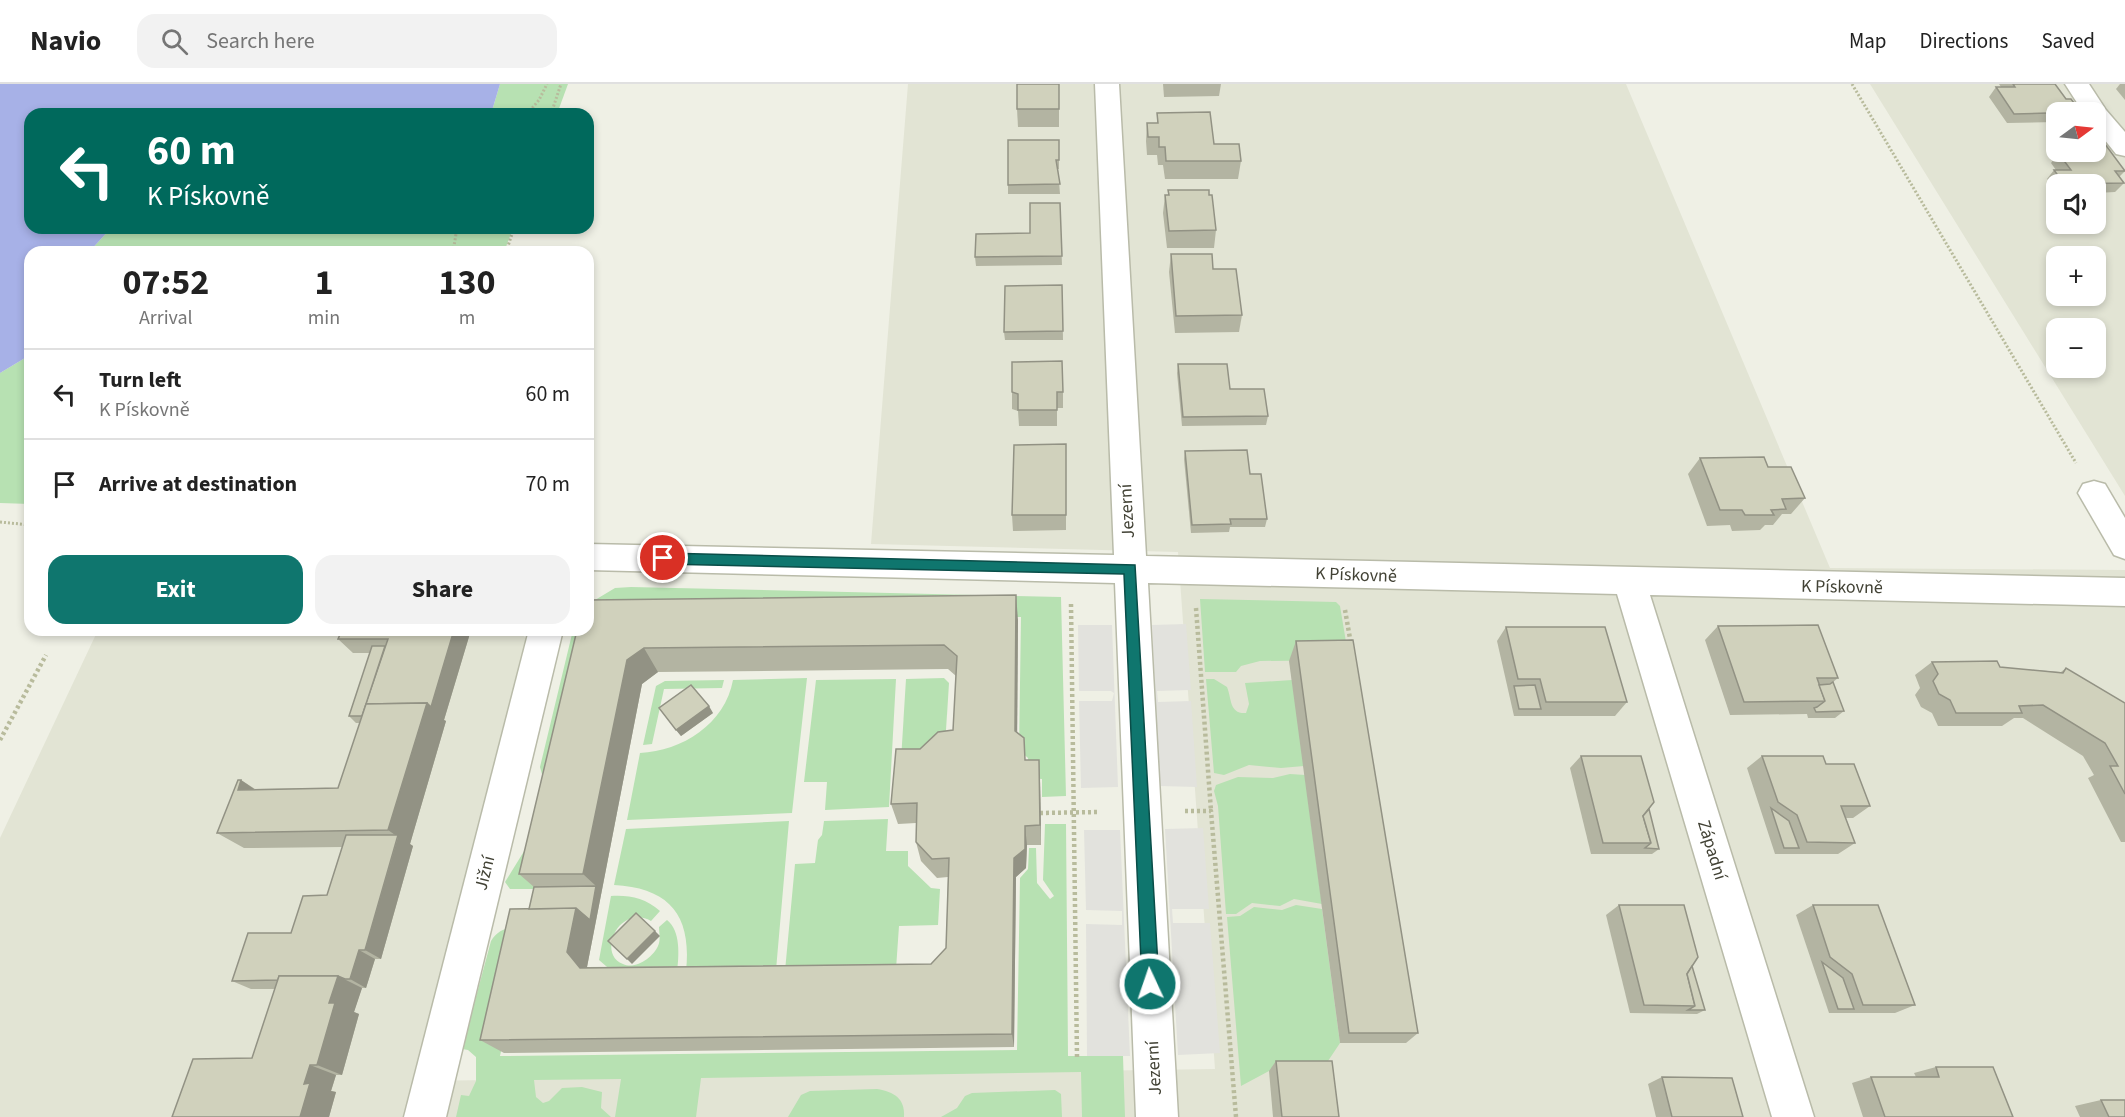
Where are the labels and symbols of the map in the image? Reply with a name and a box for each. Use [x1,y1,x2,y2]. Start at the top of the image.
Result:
north arrow [2046,102,2106,162]
street label: Jezerní [1113,483,1141,539]
pin [637,532,688,583]
street label: K Pískovně [1315,561,1397,589]
street label: K Pískovně [1801,574,1883,600]
street label: Západní [1691,817,1733,884]
street label: Jižní [469,852,501,893]
position arrow [1118,952,1182,1016]
street label: Jezerní [1140,1040,1168,1096]

